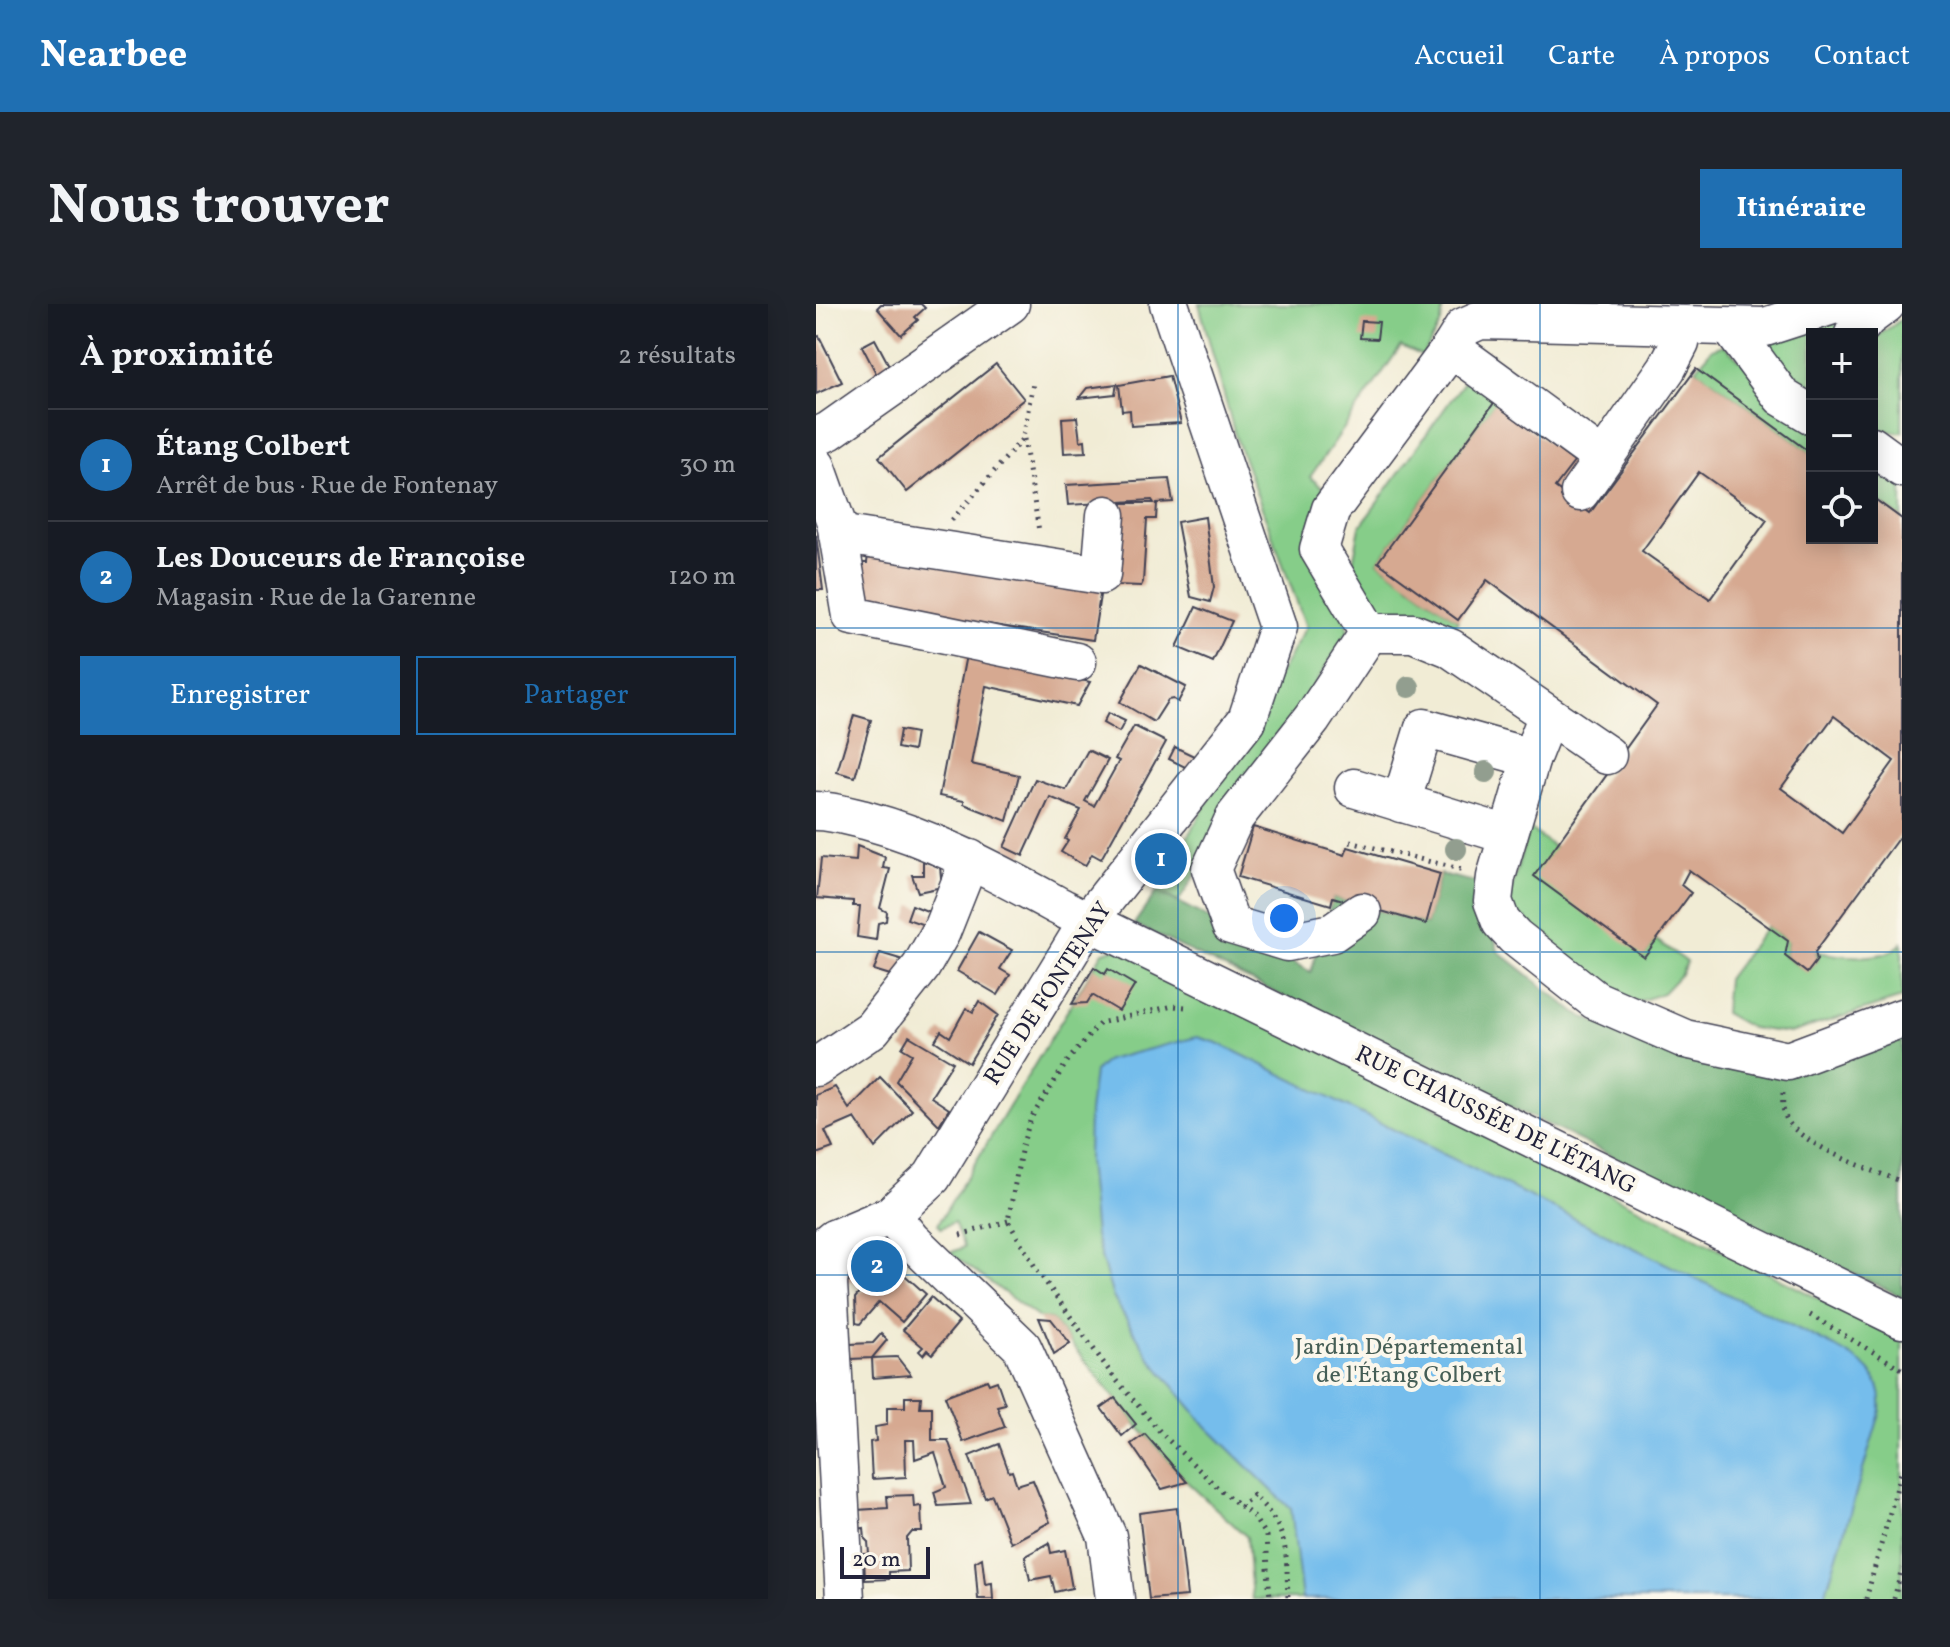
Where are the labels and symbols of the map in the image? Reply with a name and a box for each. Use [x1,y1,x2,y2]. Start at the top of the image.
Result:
pin: 1 [1135,829,1187,889]
street label: RUE DE FONTENAY [977,896,1121,1093]
your location [1264,898,1304,938]
street label: RUE CHAUSSÉE DE L'ÉTANG [1349,1038,1641,1204]
pin: 2 [851,1236,903,1296]
park label: Jardin Départemental de l'Étang Colbert [1295,1331,1523,1393]
scale bar [840,1543,930,1579]

